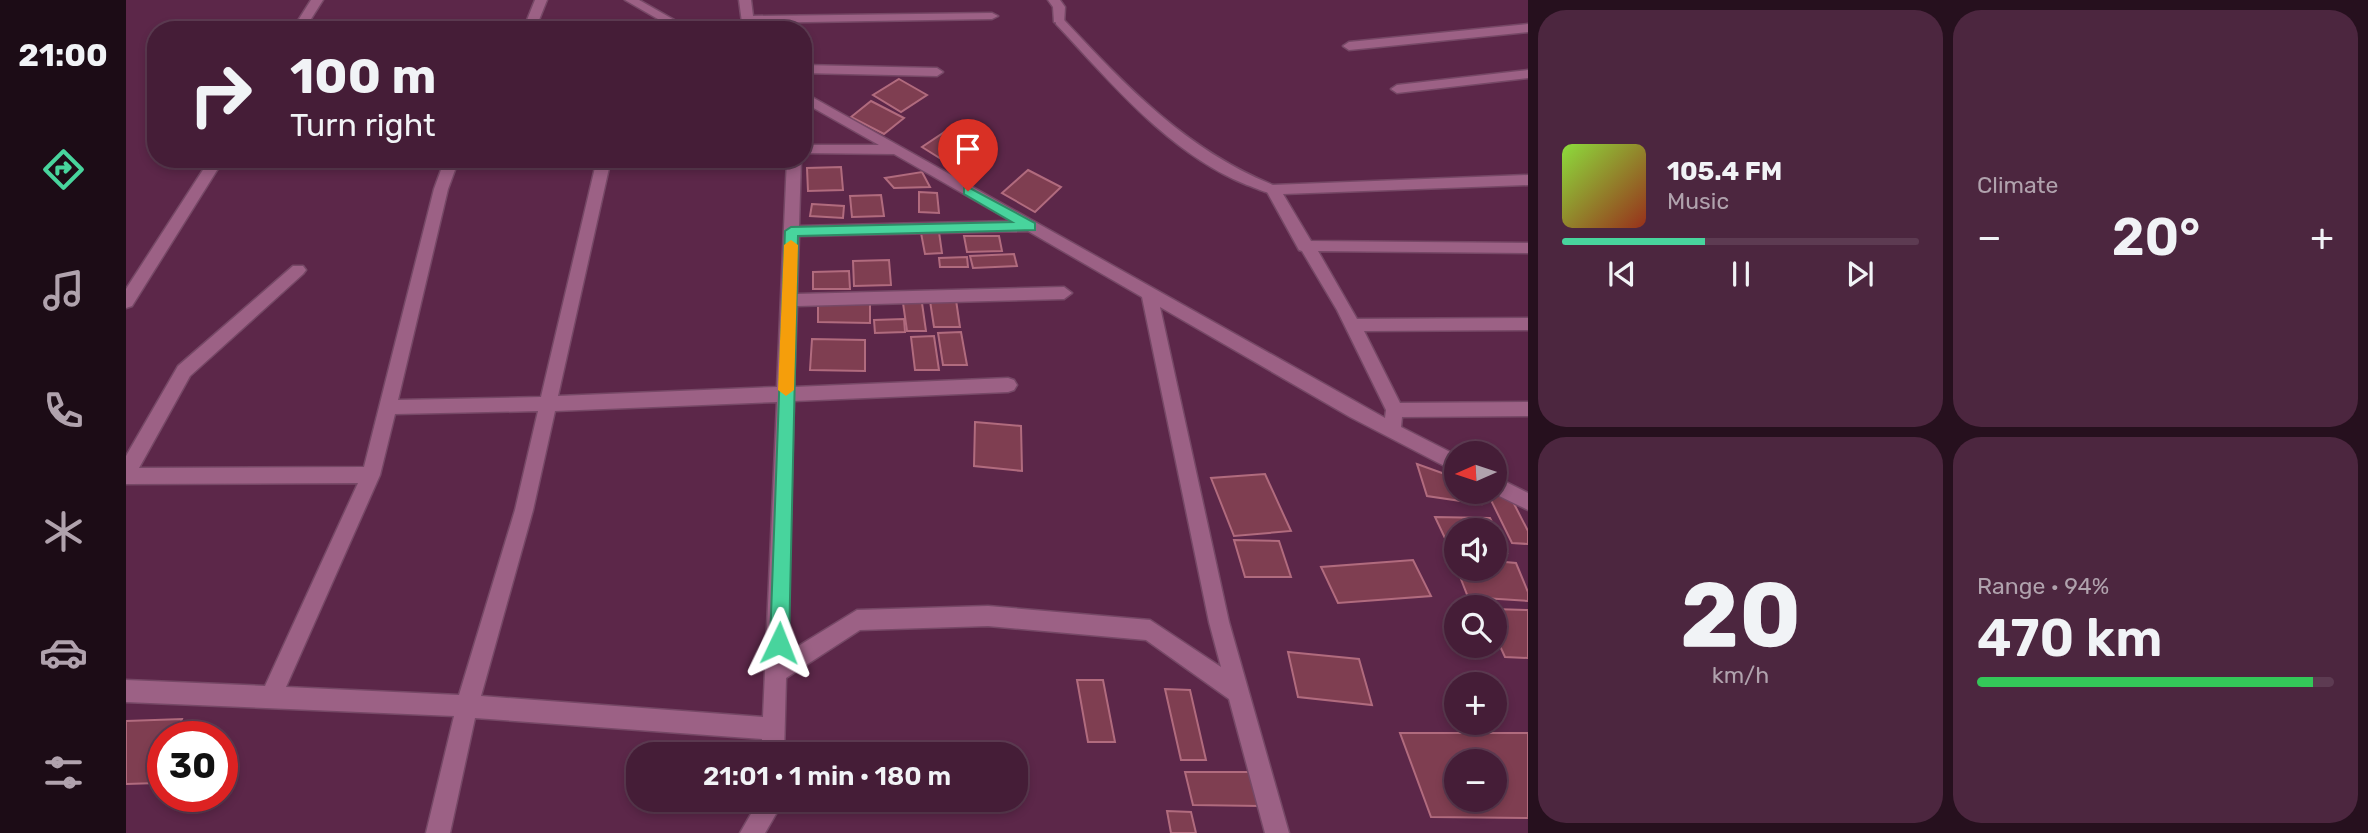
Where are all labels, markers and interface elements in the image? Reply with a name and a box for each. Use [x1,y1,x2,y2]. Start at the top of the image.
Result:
text: 21:00 [18,36,108,74]
text: 100 m [290,47,436,105]
icon: right [175,49,266,140]
text: Turn right [290,106,435,144]
pin [938,119,998,191]
icon: arrive [949,130,987,168]
icon: directions [39,145,88,194]
text: 105.4 FM [1667,156,1782,187]
text: Climate [1977,171,2058,199]
text: Music [1667,187,1729,215]
text: 20° [2112,206,2200,268]
text: − [1977,214,2002,260]
text: + [2310,214,2334,260]
icon: previous [1603,255,1641,293]
icon: pause [1722,255,1760,293]
icon: next [1841,255,1879,293]
icon: music [39,266,88,315]
icon: phone [39,386,88,435]
north arrow [1444,441,1507,504]
map controls [1444,441,1507,812]
icon: climate [39,507,88,556]
button: sound [1444,518,1507,581]
text: 20 [1680,561,1801,669]
text: Range · 94% [1977,572,2109,600]
button: search [1444,595,1507,658]
position arrow [742,606,816,680]
text: 470 km [1977,607,2163,669]
icon: car [39,628,88,677]
text: km/h [1712,661,1769,689]
button: + [1444,672,1507,735]
speed limit sign: 30 [147,721,238,812]
icon: filters [39,748,88,797]
button: − [1444,749,1507,812]
text: 21:01 · 1 min · 180 m [703,761,951,792]

